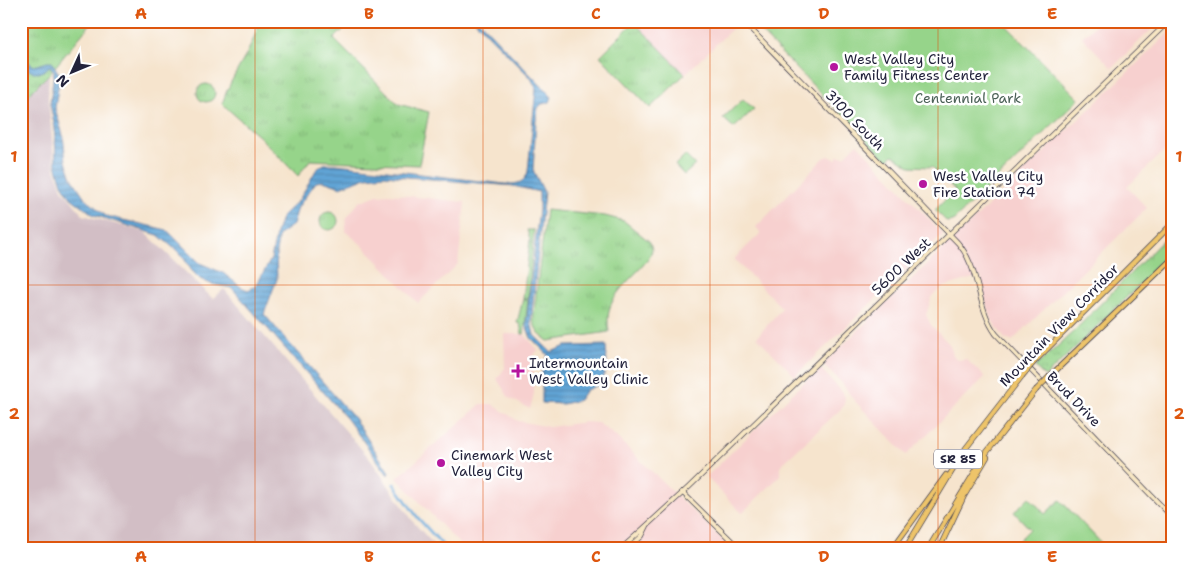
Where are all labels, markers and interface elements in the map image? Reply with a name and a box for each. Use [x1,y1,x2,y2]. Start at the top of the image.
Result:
text: A [135,3,147,24]
text: B [364,3,374,24]
text: C [591,3,601,24]
text: D [818,3,830,24]
text: E [1047,3,1057,24]
north arrow [48,48,98,98]
place label: West Valley City Family Fitness Center [844,50,989,84]
marker: West Valley City Family Fitness Center [828,61,840,73]
text: N [52,71,73,91]
street label: 3100 South [822,86,888,154]
park label: Centennial Park [915,89,1021,107]
text: 1 [10,146,18,167]
text: 1 [1175,146,1183,167]
place label: West Valley City Fire Station 74 [933,167,1043,201]
marker: West Valley City Fire Station 74 [917,178,929,190]
street label: 5600 West [868,233,934,299]
street label: Mountain View Corridor [996,259,1123,390]
place label: Intermountain West Valley Clinic [529,354,649,388]
marker: Intermountain West Valley Clinic [511,364,525,378]
street label: Brud Drive [1043,367,1105,431]
text: 2 [8,403,20,424]
text: 2 [1173,403,1185,424]
place label: Cinemark West Valley City [451,446,552,480]
road number: SR 85 [934,449,982,468]
marker: Cinemark West Valley City [435,457,447,469]
text: A [135,546,147,567]
text: B [364,546,374,567]
text: C [591,546,601,567]
text: D [818,546,830,567]
text: E [1047,546,1057,567]

